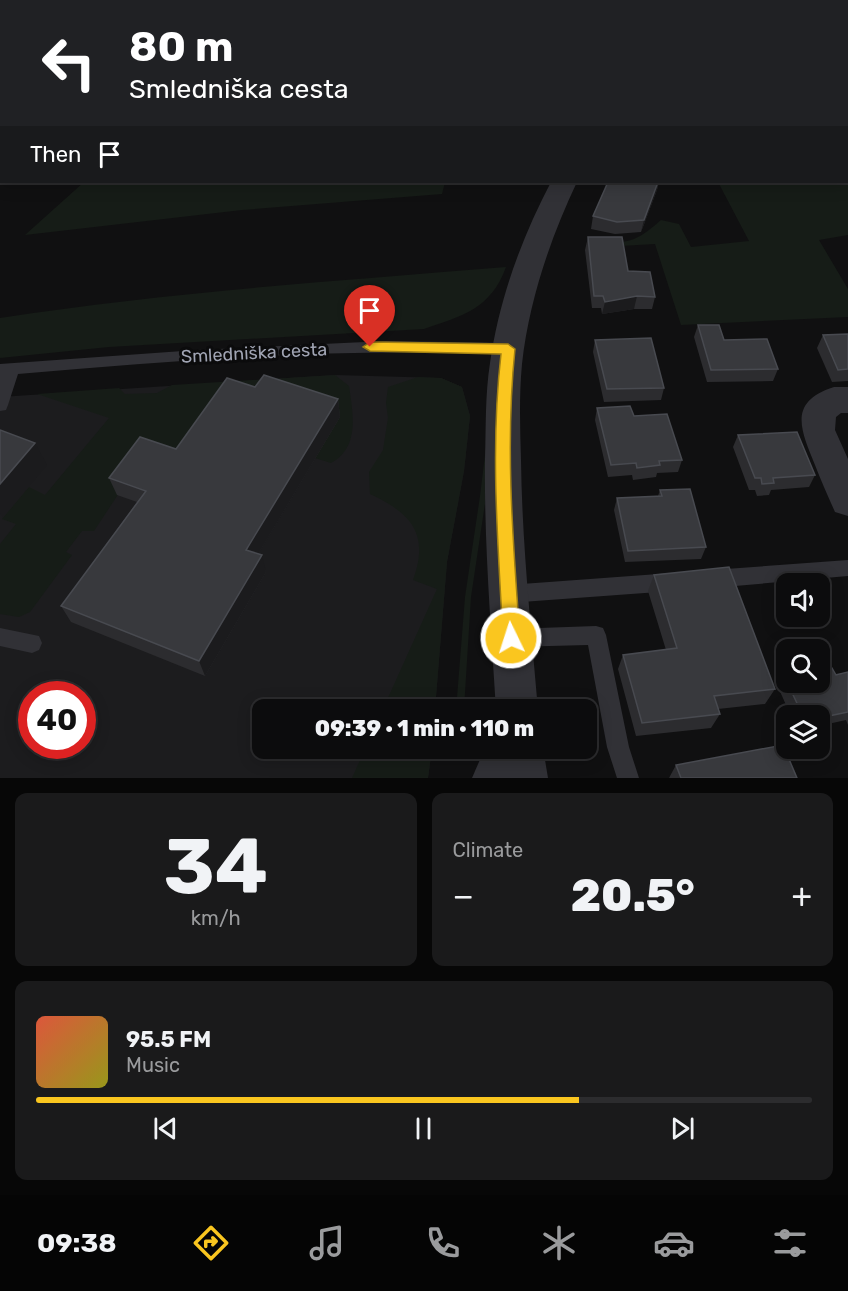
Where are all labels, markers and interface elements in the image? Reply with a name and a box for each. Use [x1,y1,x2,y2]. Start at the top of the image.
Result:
text: 80 m [129,22,233,72]
icon: left [30,24,108,102]
text: Smledniška cesta [129,73,349,105]
icon: arrive [93,138,126,171]
text: Then [30,141,81,168]
pin [344,285,395,347]
icon: arrive [353,294,386,327]
street label: Smledniška cesta [180,338,328,368]
map controls [776,573,830,759]
button: sound [776,573,830,627]
position arrow [479,606,543,670]
button: search [776,639,830,693]
speed limit sign: 40 [18,681,96,759]
button: layers [776,705,830,759]
text: 09:39 · 1 min · 110 m [315,715,534,742]
text: 34 [163,820,268,913]
text: Climate [453,838,523,862]
text: 20.5° [571,869,695,922]
text: − [453,876,474,915]
text: + [791,876,812,915]
text: km/h [191,906,241,930]
text: 95.5 FM [126,1026,211,1053]
text: Music [126,1053,180,1077]
icon: previous [149,1112,182,1145]
icon: pause [407,1112,440,1145]
icon: next [666,1112,699,1145]
icon: directions [190,1222,232,1264]
icon: music [306,1222,348,1264]
icon: phone [422,1222,464,1264]
icon: climate [538,1222,580,1264]
icon: car [653,1222,695,1264]
icon: filters [769,1222,811,1264]
text: 09:38 [37,1227,117,1259]

